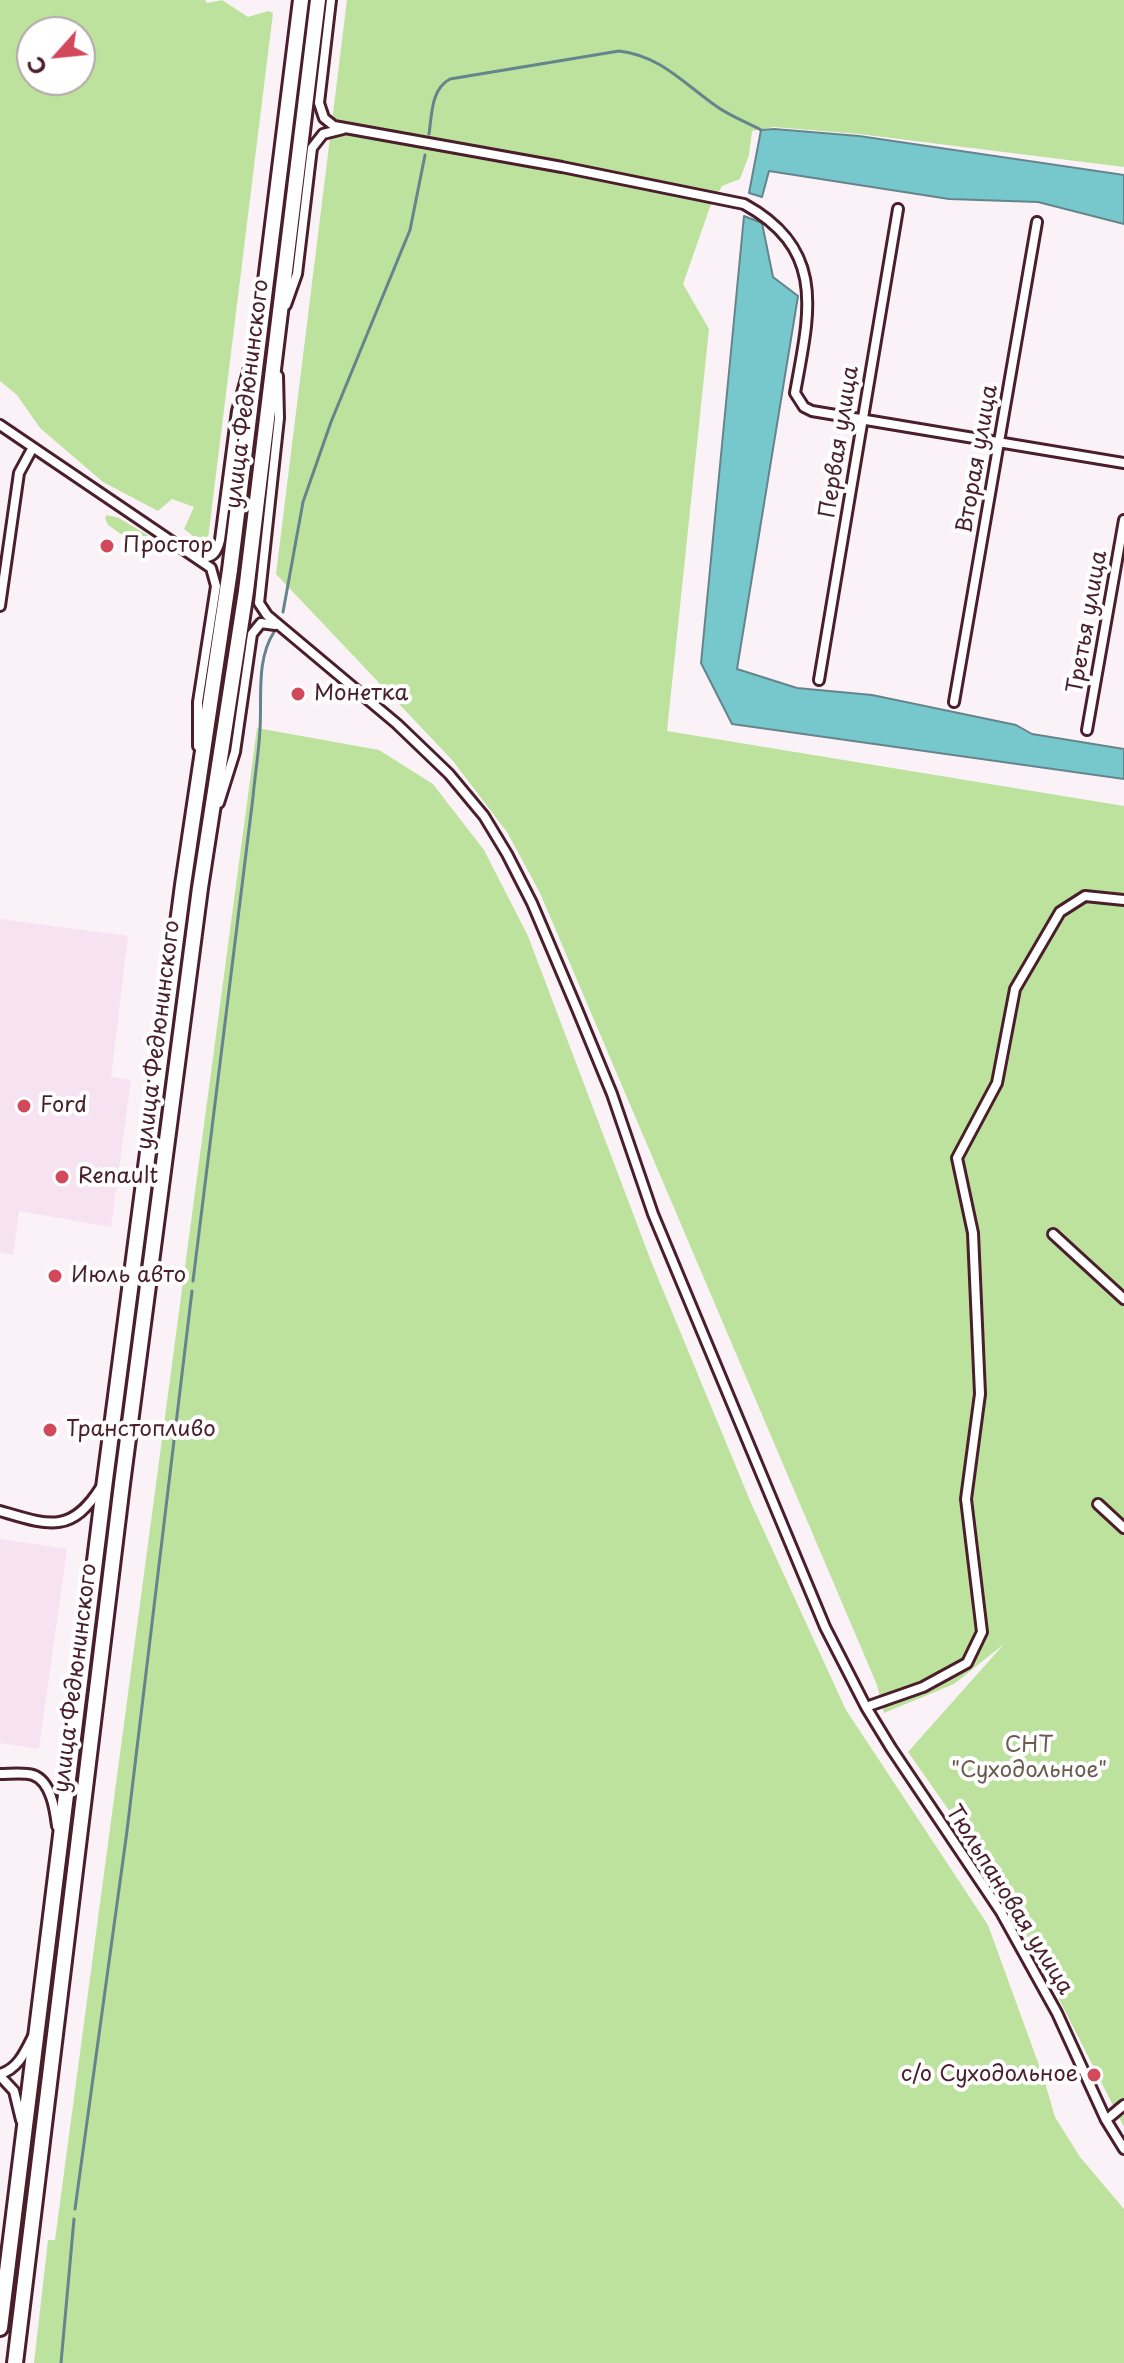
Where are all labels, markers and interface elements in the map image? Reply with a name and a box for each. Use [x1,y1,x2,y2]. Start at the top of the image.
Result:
north arrow [16,16,96,96]
text: С [17,51,54,81]
street label: улица Федюнинского [221,278,275,510]
street label: Первая улица [815,364,865,520]
street label: Вторая улица [952,383,1004,535]
place label: Простор [123,533,213,559]
marker: Простор [98,537,116,555]
street label: Третья улица [1062,549,1114,695]
place label: Монетка [314,681,408,707]
marker: Монетка [289,685,307,703]
street label: улица Федюнинского [132,919,186,1151]
place label: Ford [40,1093,87,1119]
marker: Ford [15,1097,33,1115]
place label: Renault [78,1164,158,1190]
marker: Renault [53,1168,71,1186]
place label: Июль авто [71,1263,186,1289]
marker: Июль авто [46,1267,64,1285]
place label: Транстопливо [66,1417,216,1443]
marker: Транстопливо [41,1421,59,1439]
street label: улица Федюнинского [49,1562,103,1794]
park label: СНТ "Суходольное" [951,1733,1107,1784]
street label: Тюльпановая улица [940,1800,1078,2000]
place label: с/о Суходольное [901,2062,1078,2088]
marker: с/о Суходольное [1085,2066,1103,2084]

